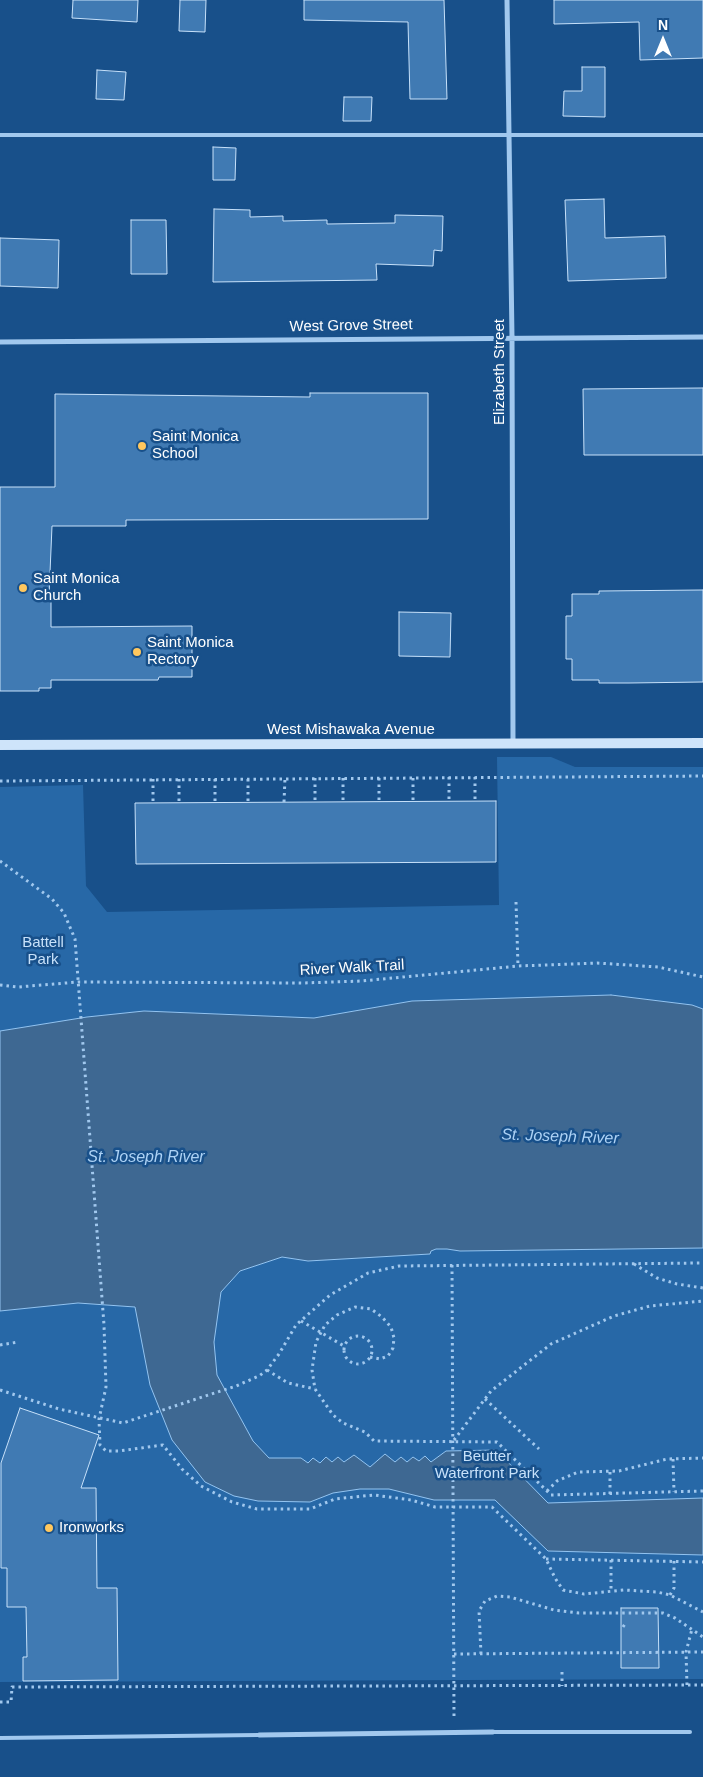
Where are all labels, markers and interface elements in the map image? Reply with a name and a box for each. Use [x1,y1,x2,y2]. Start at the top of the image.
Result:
north arrow [638,15,688,65]
text: N [658,17,668,33]
street label: West Grove Street [289,316,413,336]
street label: Elizabeth Street [491,319,509,425]
place label: Saint Monica School [152,428,239,463]
marker: Saint Monica School [136,440,148,452]
place label: Saint Monica Church [33,570,120,605]
marker: Saint Monica Church [17,582,29,594]
place label: Saint Monica Rectory [147,634,234,669]
marker: Saint Monica Rectory [131,646,143,658]
street label: West Mishawaka Avenue [267,721,435,739]
park label: Battell Park [22,934,64,969]
street label: River Walk Trail [299,956,405,980]
water label: St. Joseph River [501,1125,619,1149]
water label: St. Joseph River [87,1148,205,1168]
park label: Beutter Waterfront Park [435,1448,539,1483]
place label: Ironworks [59,1519,124,1537]
marker: Ironworks [43,1522,55,1534]

